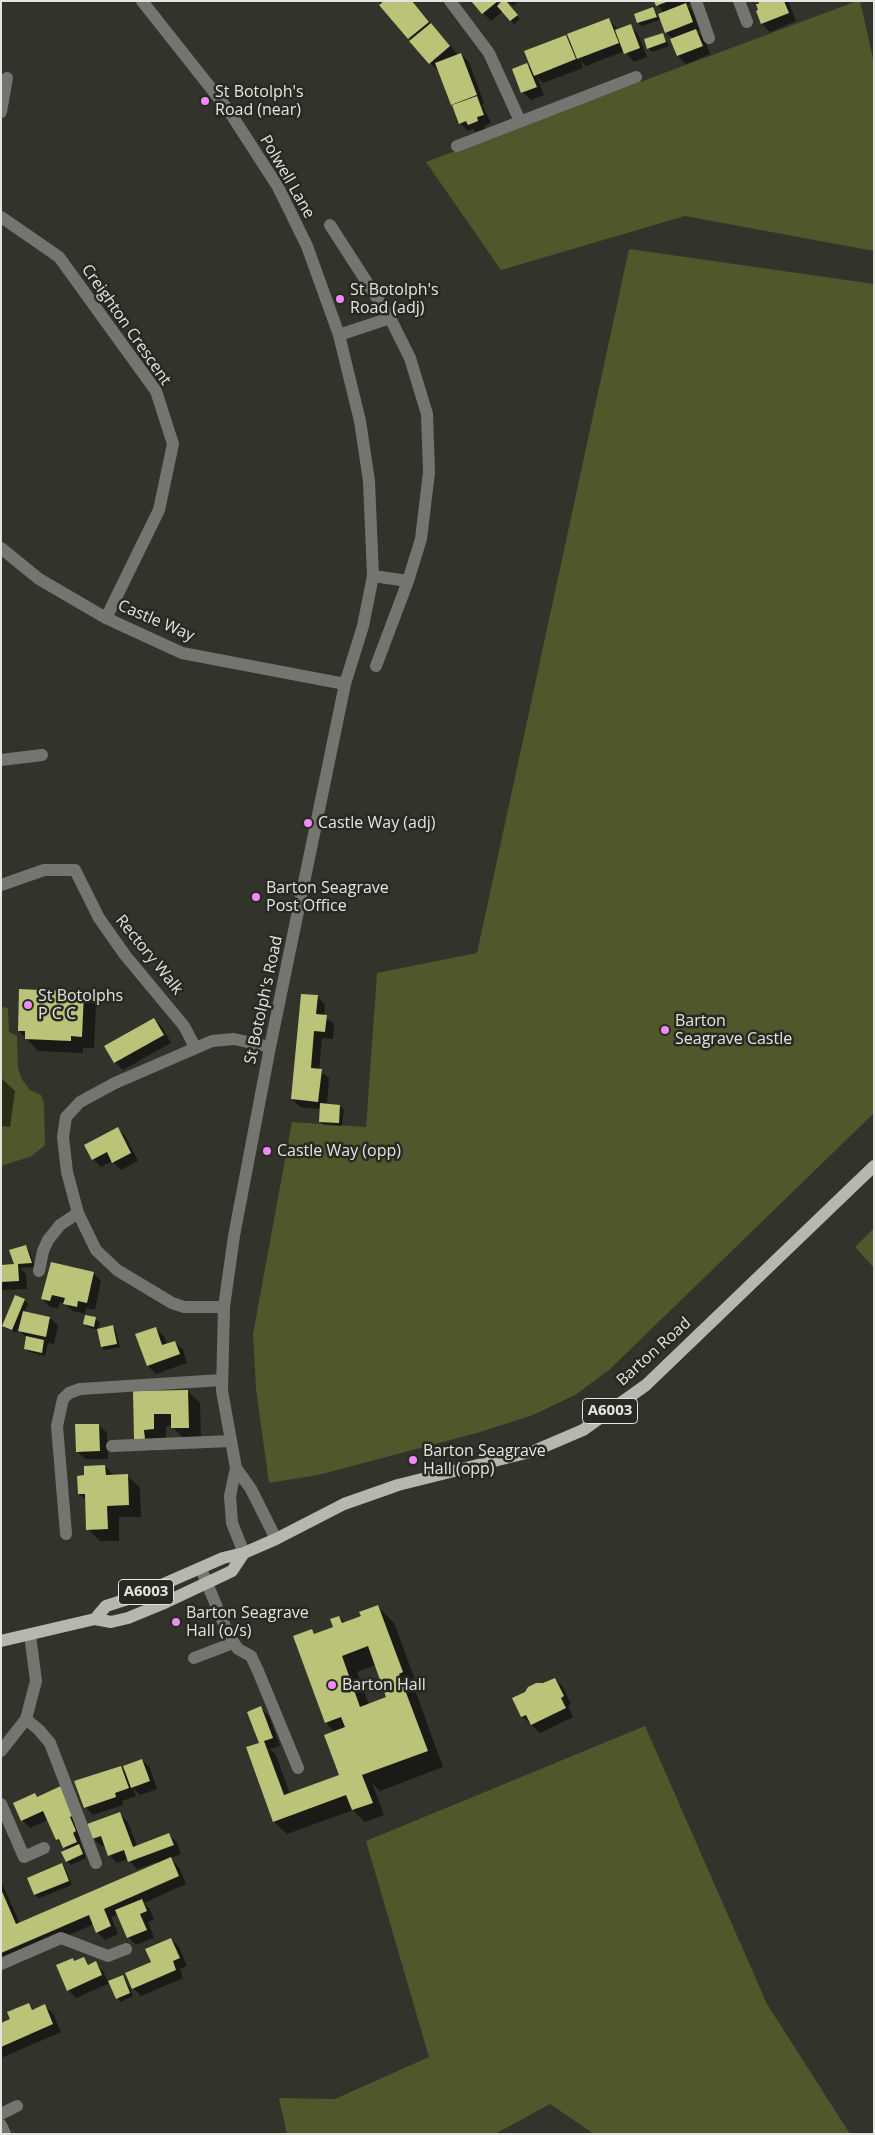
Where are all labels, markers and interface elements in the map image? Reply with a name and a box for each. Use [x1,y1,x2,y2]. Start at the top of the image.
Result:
place label: St Botolph's Road (near) [215,82,304,120]
marker: St Botolph's Road (near) [199,95,211,107]
street label: Polwell Lane [255,132,319,222]
street label: Creighton Crescent [77,261,175,389]
place label: St Botolph's Road (adj) [350,280,439,318]
marker: St Botolph's Road (adj) [334,293,346,305]
street label: Castle Way [115,596,197,646]
place label: Castle Way (adj) [318,813,435,833]
marker: Castle Way (adj) [302,817,314,829]
place label: Barton Seagrave Post Office [266,878,389,916]
marker: Barton Seagrave Post Office [250,891,262,903]
street label: Rectory Walk [111,911,187,999]
street label: St Botolph's Road [241,934,287,1066]
place label: St Botolphs P C C [38,986,123,1024]
marker: St Botolphs P C C [22,999,34,1011]
place label: Barton Seagrave Castle [675,1011,792,1049]
marker: Barton Seagrave Castle [659,1024,671,1036]
place label: Castle Way (opp) [277,1141,401,1161]
marker: Castle Way (opp) [261,1145,273,1157]
street label: Barton Road [613,1314,695,1390]
road number: A6003 [582,1398,638,1424]
place label: Barton Seagrave Hall (opp) [423,1441,546,1479]
marker: Barton Seagrave Hall (opp) [407,1454,419,1466]
road number: A6003 [118,1580,174,1604]
place label: Barton Seagrave Hall (o/s) [186,1603,309,1641]
marker: Barton Seagrave Hall (o/s) [170,1616,182,1628]
place label: Barton Hall [342,1675,426,1695]
marker: Barton Hall [326,1679,338,1691]

